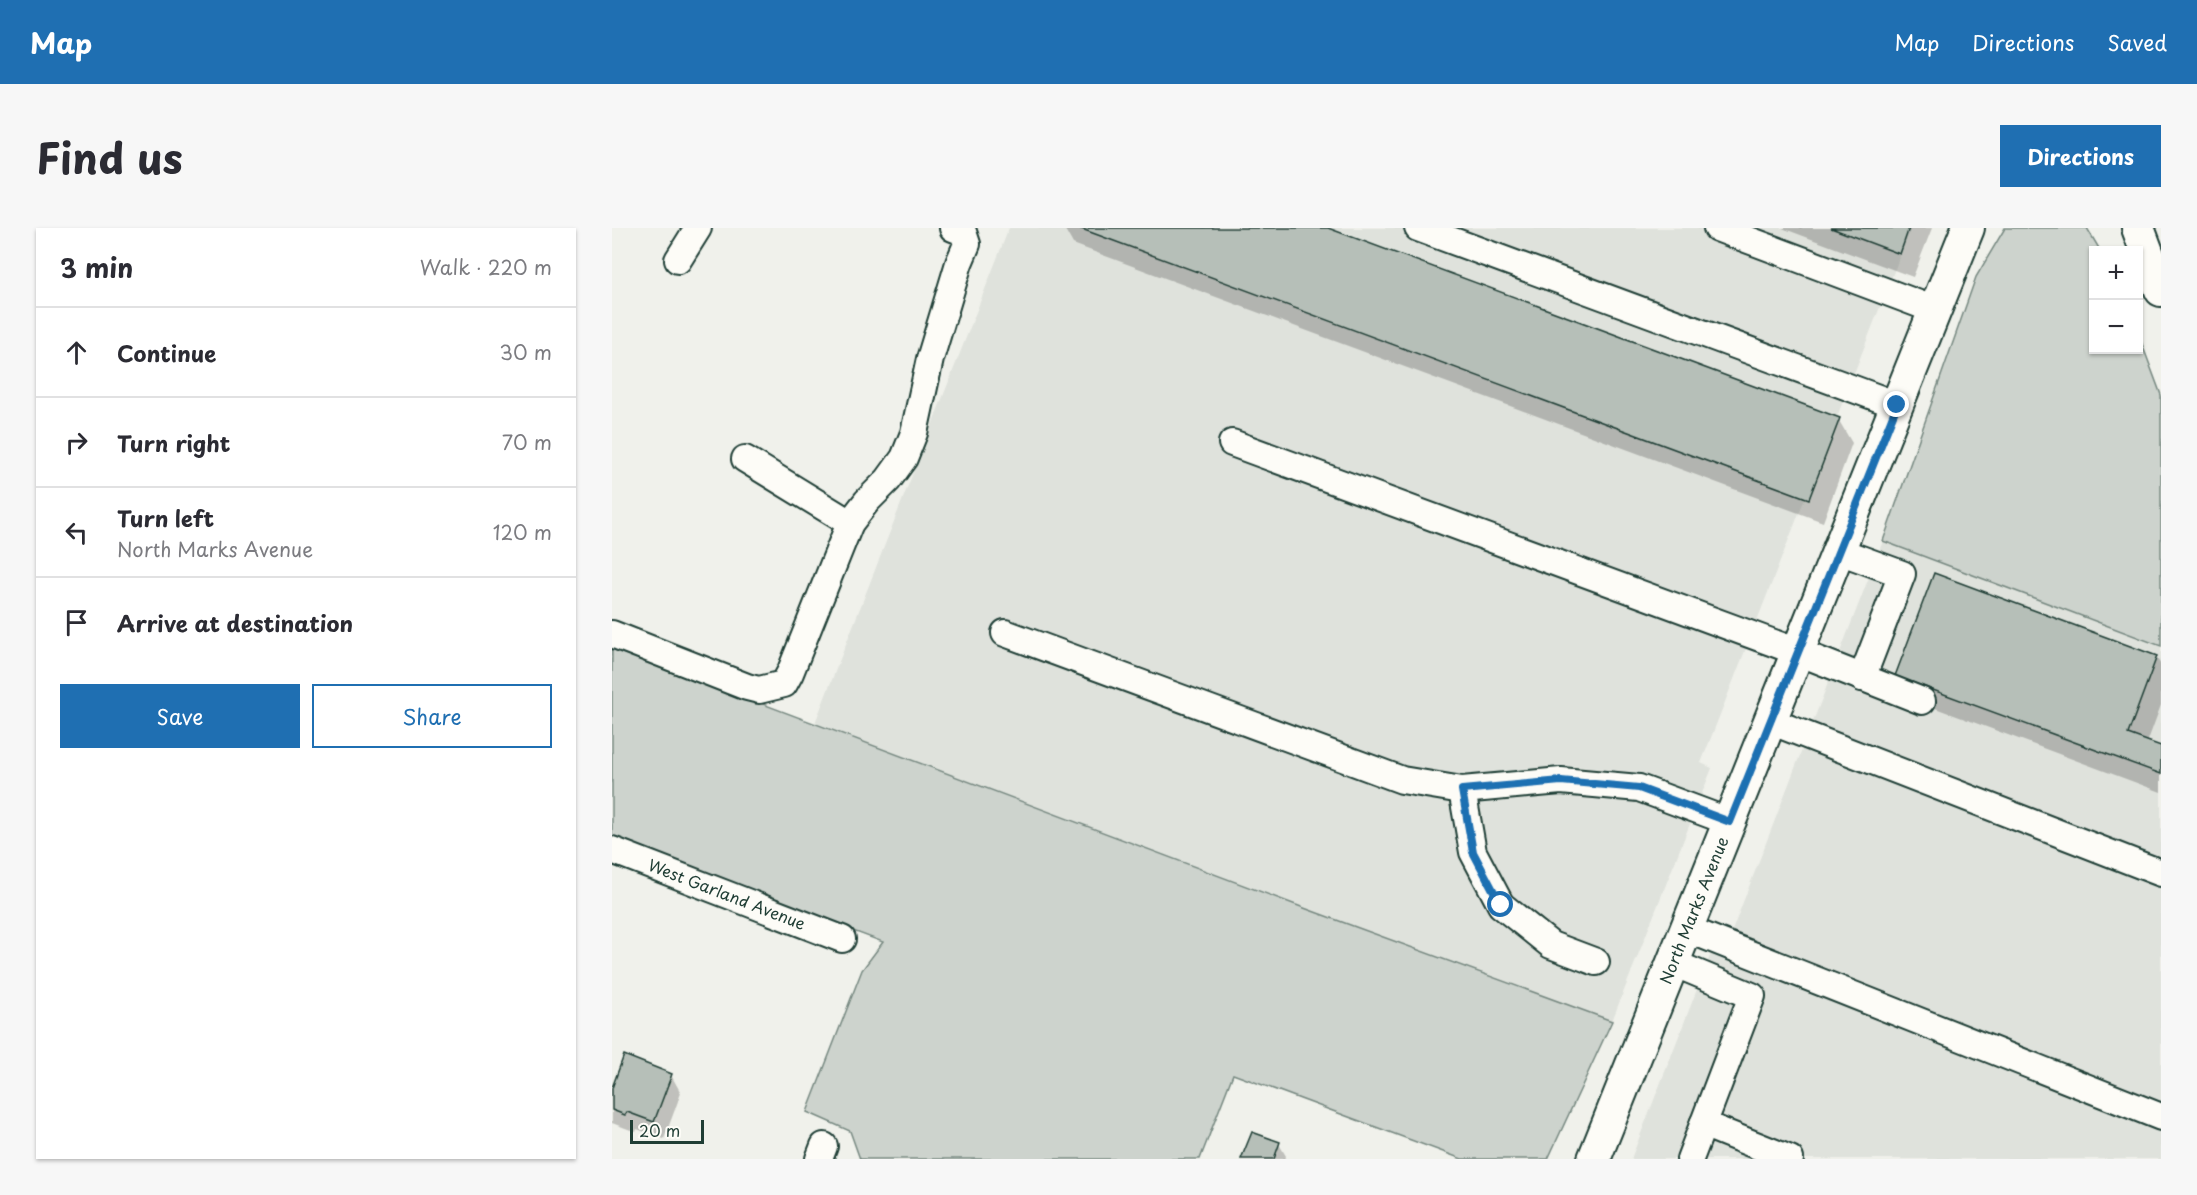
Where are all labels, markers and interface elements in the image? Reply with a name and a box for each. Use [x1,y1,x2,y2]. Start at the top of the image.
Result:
text: Map [30,21,92,64]
text: Map [1894,26,1939,58]
text: Directions [1972,26,2074,58]
text: Saved [2107,26,2167,58]
text: Find us [36,125,183,188]
button: Directions [2000,125,2161,187]
map controls [2089,246,2143,354]
button: + [2089,246,2143,300]
text: 3 min [60,248,133,287]
text: Walk · 220 m [420,252,552,282]
button: − [2089,300,2143,354]
icon: ahead [60,336,93,369]
text: Continue [117,336,216,369]
text: 30 m [499,337,552,367]
route end [1883,391,1909,417]
icon: right [60,426,93,459]
text: Turn right [117,426,230,459]
text: 70 m [502,427,552,457]
text: Turn left [117,501,214,534]
icon: left [60,516,93,549]
text: 120 m [493,517,552,547]
text: North Marks Avenue [117,534,313,564]
icon: arrive [60,606,93,639]
text: Arrive at destination [117,606,353,639]
button: Save [60,684,300,748]
button: Share [312,684,552,748]
street label: North Marks Avenue [1653,832,1733,987]
street label: West Garland Avenue [645,852,810,935]
route start [1487,891,1513,917]
scale bar [630,1117,704,1144]
text: 20 m [639,1118,680,1142]

